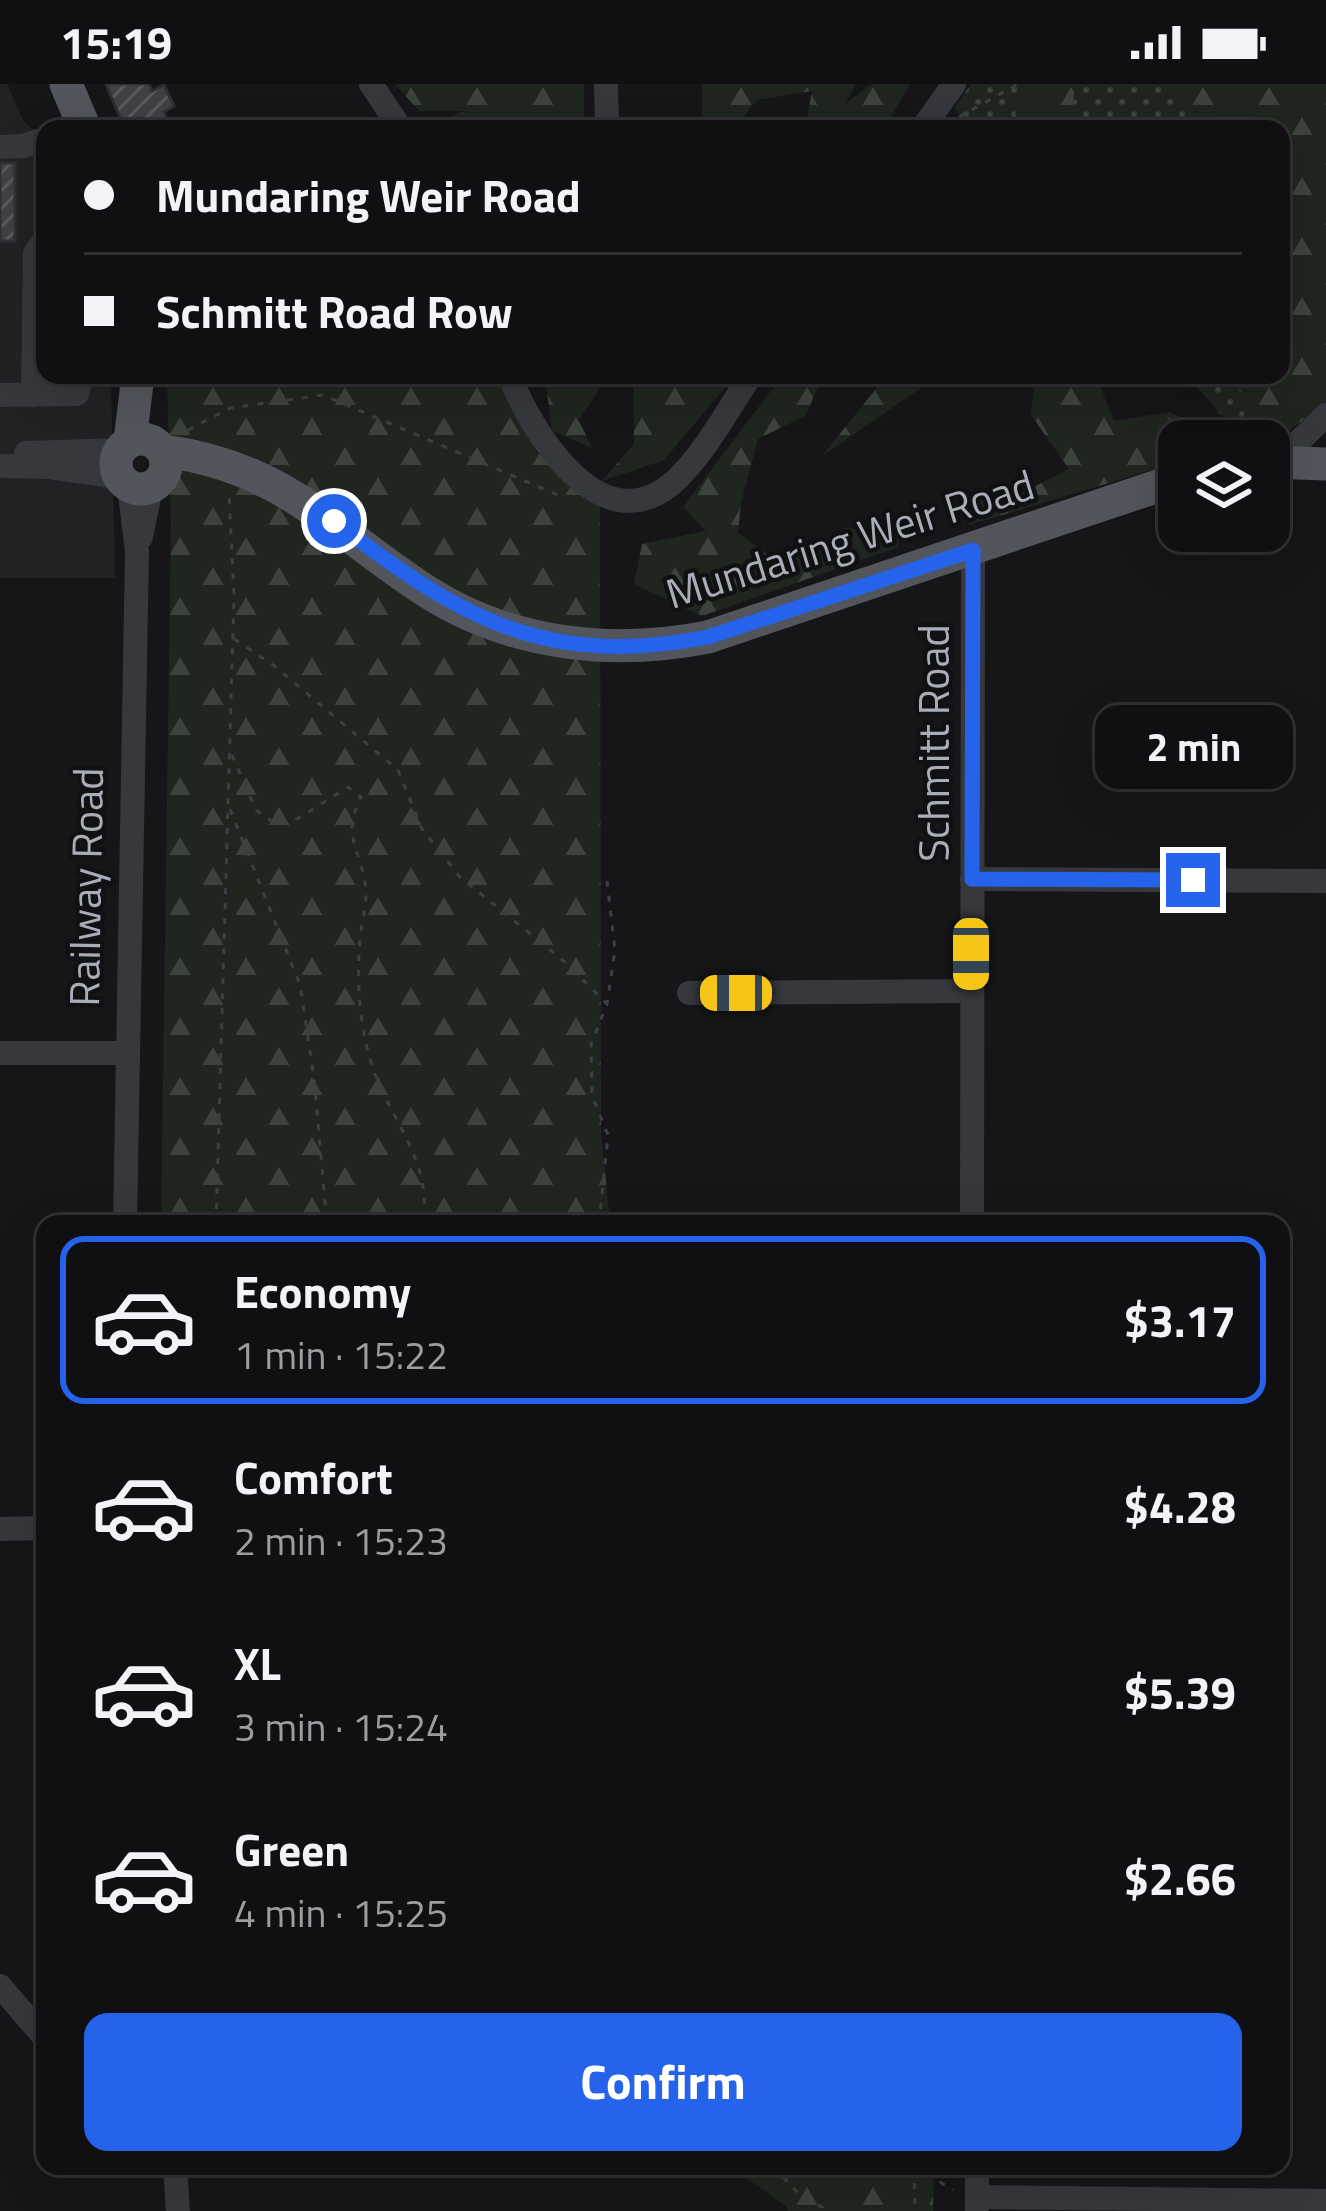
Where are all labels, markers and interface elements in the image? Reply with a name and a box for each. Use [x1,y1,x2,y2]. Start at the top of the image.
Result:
text: 15:19 [60,8,172,76]
text: Mundaring Weir Road [156,161,581,229]
text: Schmitt Road Row [156,277,513,345]
map controls [1158,420,1290,552]
button: layers [1158,420,1290,552]
street label: Mundaring Weir Road [658,452,1042,624]
route start [307,494,361,548]
street label: Schmitt Road [901,624,965,862]
callout: 2 min [1094,706,1292,790]
text: 2 min [1147,717,1241,776]
street label: Railway Road [51,767,119,1007]
route end [1166,853,1220,907]
car [953,918,989,990]
car [700,975,772,1011]
text: Economy [234,1257,411,1325]
icon: car [90,1266,198,1374]
text: $3.17 [1124,1286,1236,1354]
text: 1 min · 15:22 [234,1325,448,1384]
text: Comfort [234,1443,393,1511]
icon: car [90,1452,198,1560]
text: $4.28 [1124,1472,1236,1540]
text: 2 min · 15:23 [234,1511,448,1570]
text: XL [234,1629,281,1697]
icon: car [90,1638,198,1746]
text: $5.39 [1124,1658,1236,1726]
text: 3 min · 15:24 [234,1697,448,1756]
text: Green [234,1815,349,1883]
icon: car [90,1824,198,1932]
text: $2.66 [1124,1844,1236,1912]
text: 4 min · 15:25 [234,1883,448,1942]
button: Confirm [84,2013,1242,2151]

